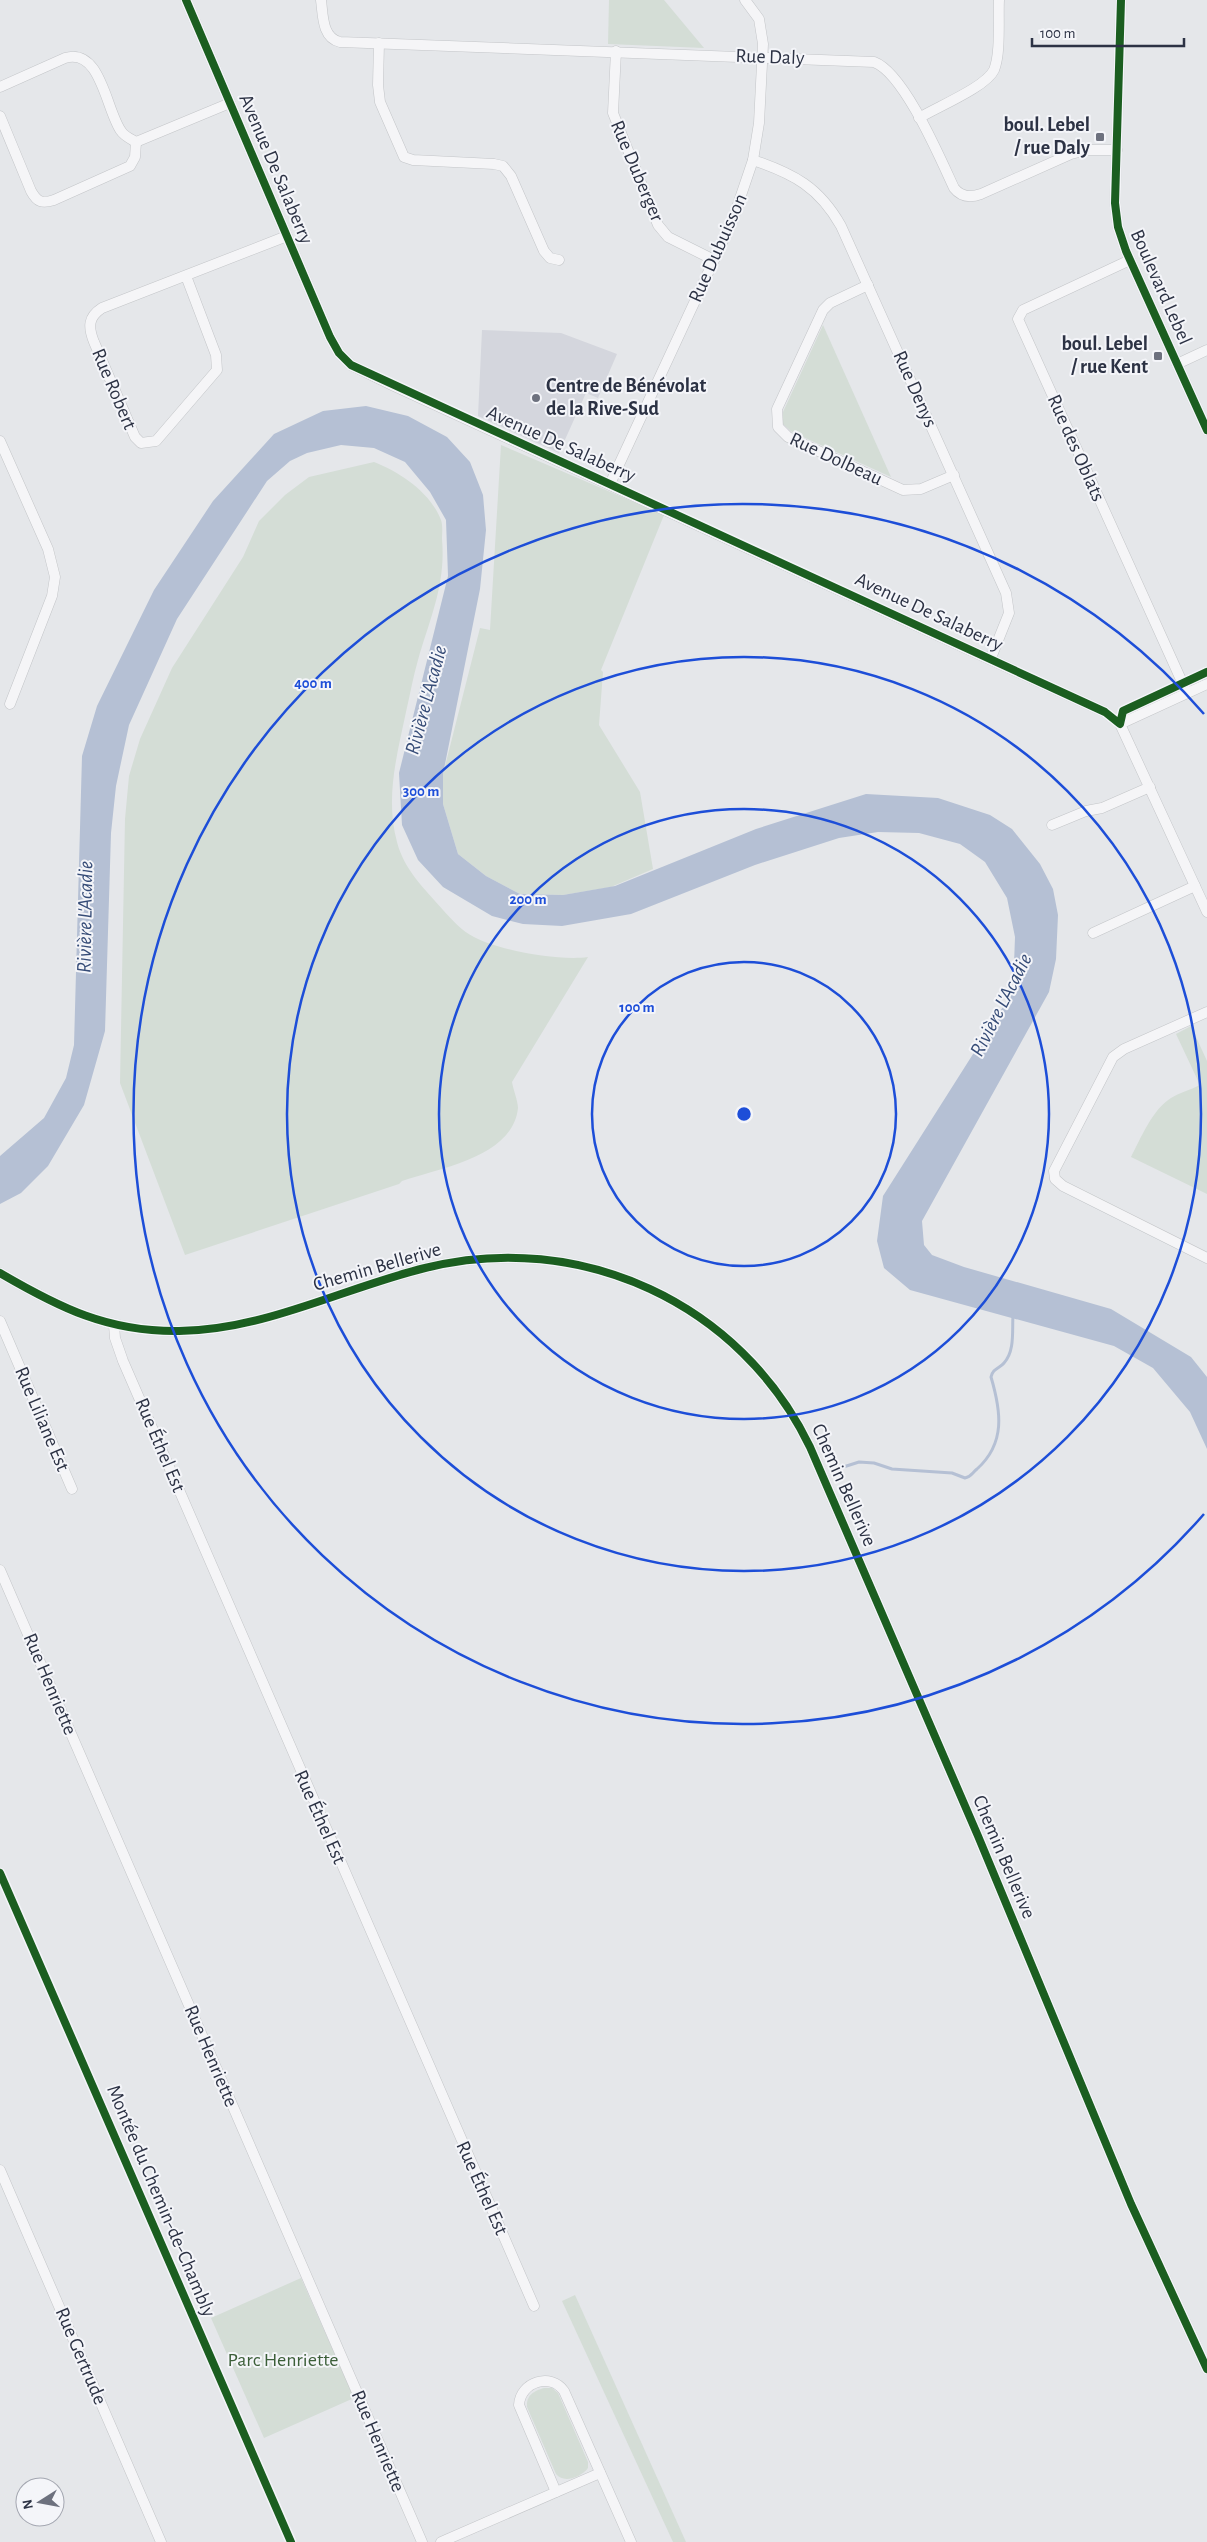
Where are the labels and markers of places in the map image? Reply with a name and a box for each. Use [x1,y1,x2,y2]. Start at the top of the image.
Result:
place label: boul. Lebel / rue Daly [1003,115,1090,158]
marker: boul. Lebel / rue Daly [1094,131,1106,143]
place label: boul. Lebel / rue Kent [1061,334,1148,377]
marker: boul. Lebel / rue Kent [1152,350,1164,362]
place label: Centre de Bénévolat de la Rive-Sud [546,376,707,419]
marker: Centre de Bénévolat de la Rive-Sud [530,392,542,404]
centre of rings [735,1105,753,1123]

